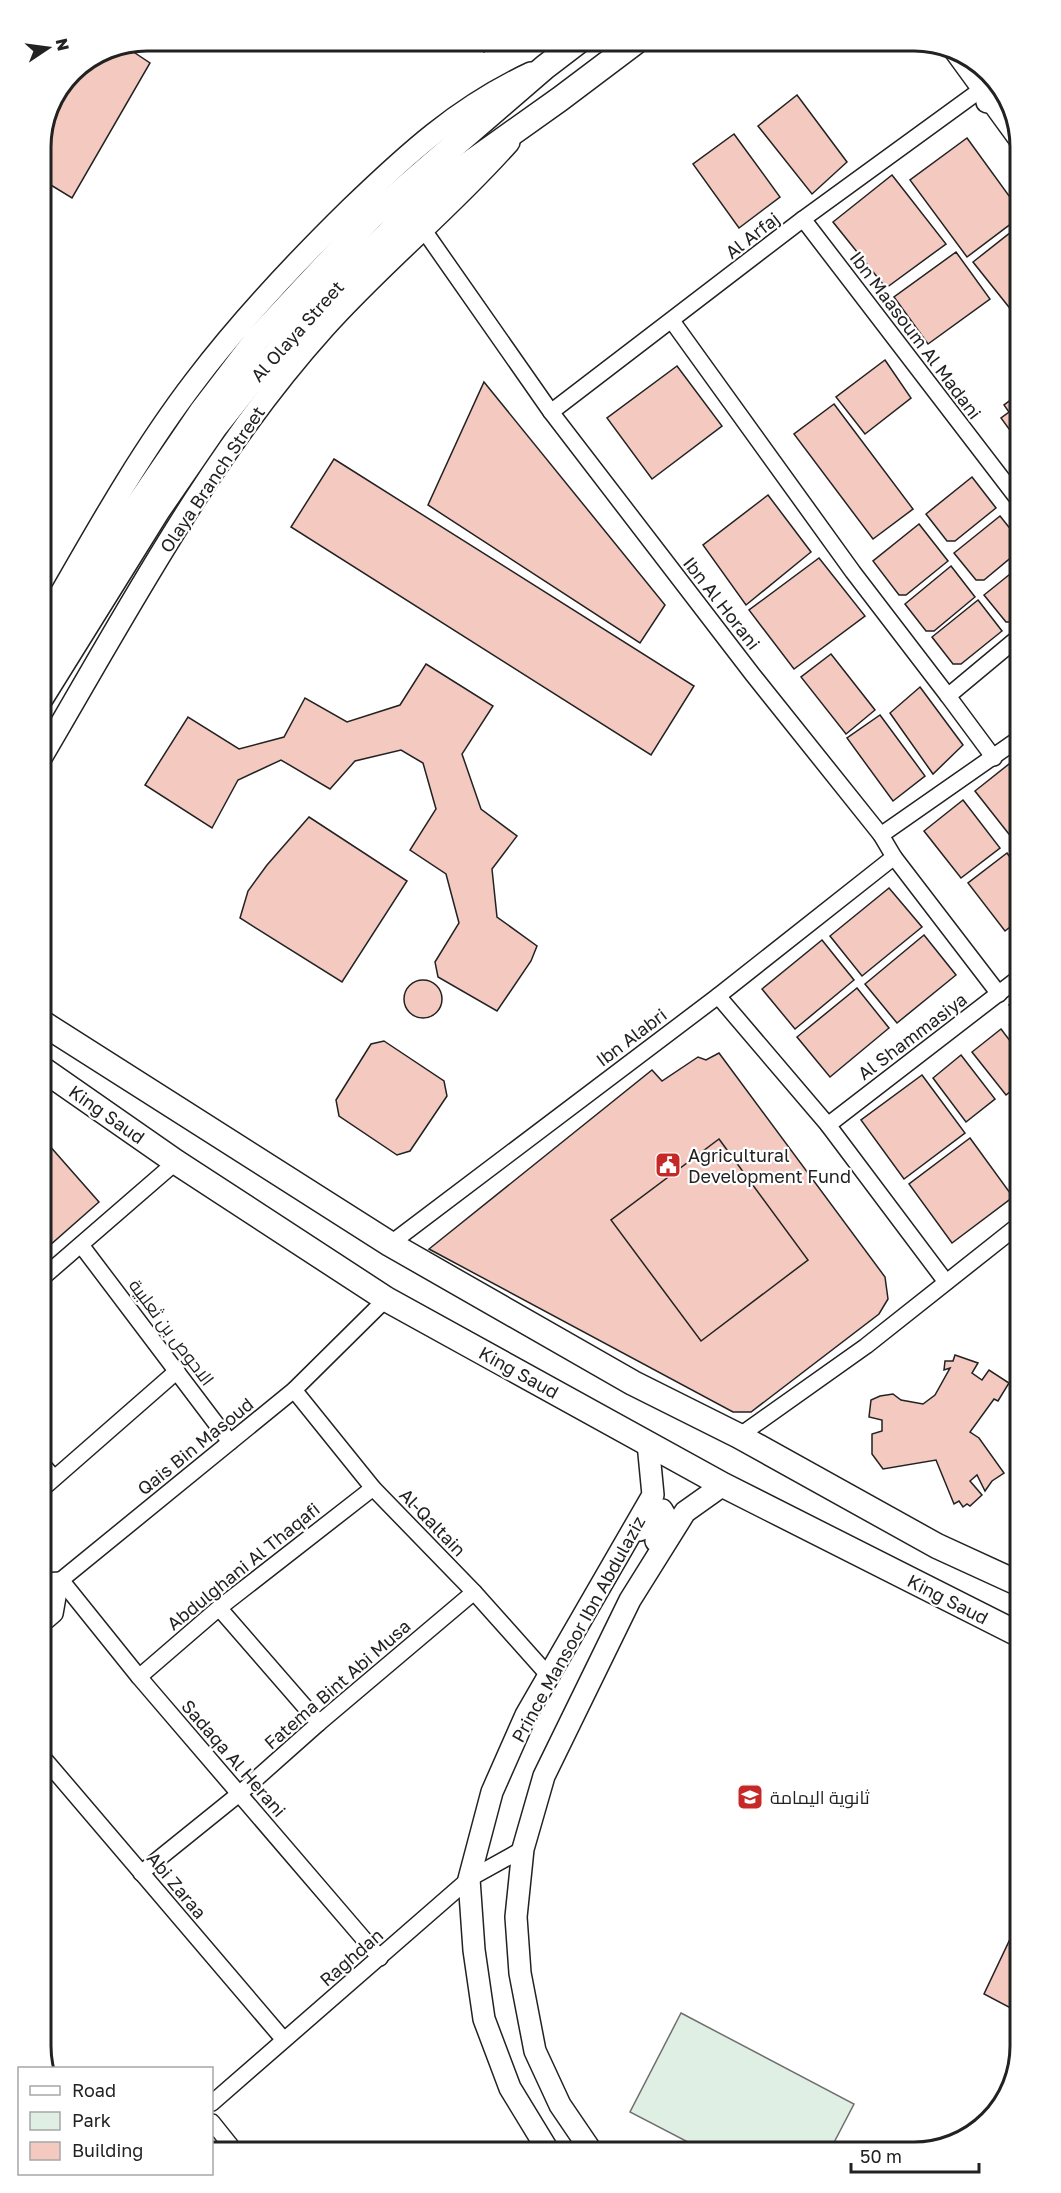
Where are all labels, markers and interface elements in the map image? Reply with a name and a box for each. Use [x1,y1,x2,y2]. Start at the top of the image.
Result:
north arrow [18,18,78,78]
text: N [52,36,74,53]
street label: Al Arfaj [721,207,783,263]
street label: Ibn Maasoum Al Madani [846,247,986,423]
street label: Al Olaya Street [246,276,348,386]
street label: Olaya Branch Street [155,402,269,556]
street label: Ibn Al Horani [679,552,765,654]
street label: Al Shammasiya [853,988,971,1084]
street label: Ibn Alabri [591,1003,671,1071]
street label: King Saud [65,1080,149,1148]
place label: Agricultural Development Fund [688,1144,851,1187]
public building icon: Agricultural Development Fund [653,1150,683,1180]
street label: الاحوص بن ثعلبية [124,1274,219,1390]
street label: King Saud [475,1341,563,1403]
street label: Qais Bin Masoud [133,1393,257,1499]
street label: Al-Qaltain [395,1484,471,1560]
street label: Abdulghani Al Thaqafi [162,1498,324,1634]
street label: Prince Mansoor Ibn Abdulaziz [506,1512,650,1746]
street label: King Saud [904,1569,992,1629]
street label: Fatema Bint Abi Musa [259,1614,415,1754]
street label: Sadaqa Al Herani [177,1695,291,1821]
school or university icon: ثانوية اليمامة [735,1782,765,1812]
place label: ثانوية اليمامة [770,1786,870,1809]
street label: Abi Zaraa [143,1847,211,1923]
street label: Raghdan [315,1924,387,1990]
legend [18,2067,213,2175]
text: Road [72,2079,116,2101]
text: Park [72,2109,111,2131]
scale bar [851,2136,978,2174]
text: Building [72,2139,143,2161]
text: 50 m [860,2145,902,2167]

